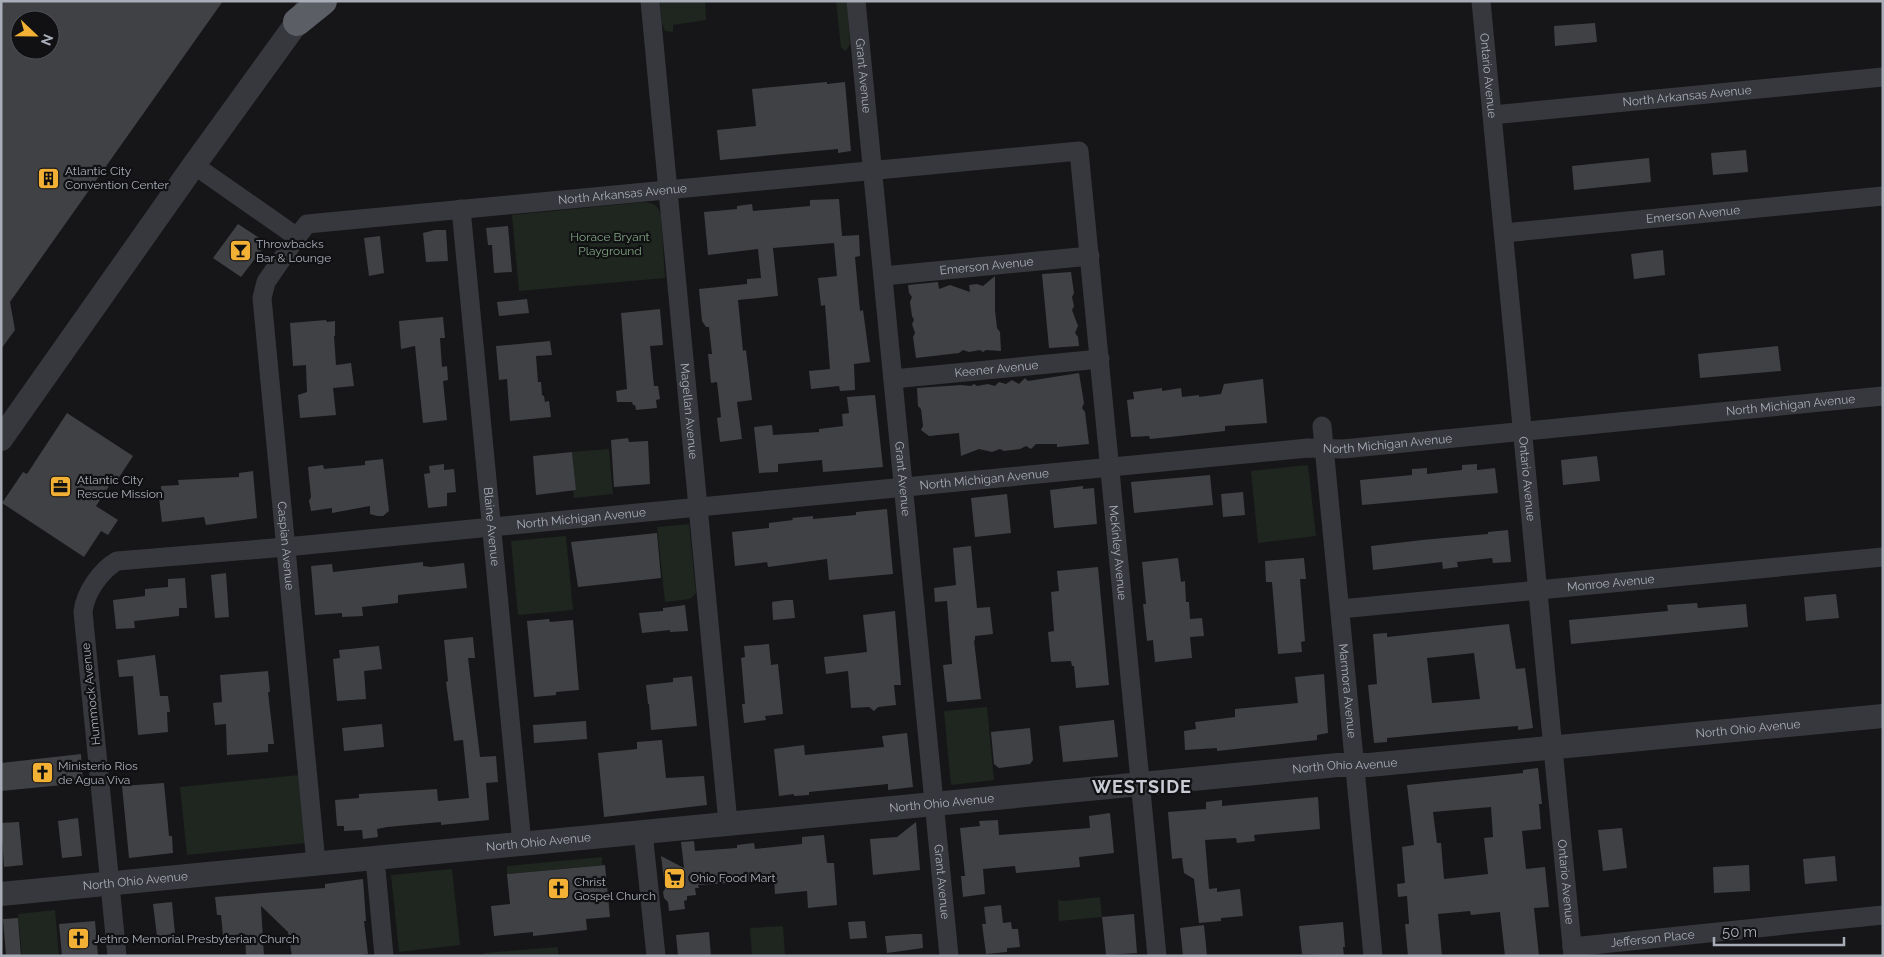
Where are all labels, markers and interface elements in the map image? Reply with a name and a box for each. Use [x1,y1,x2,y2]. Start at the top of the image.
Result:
north arrow [10,10,60,60]
text: N [38,32,56,48]
street label: Ontario Avenue [1477,33,1499,119]
street label: Grant Avenue [853,38,874,114]
street label: North Arkansas Avenue [1622,83,1752,109]
place label: Atlantic City Convention Center [65,164,169,192]
building icon: Atlantic City Convention Center [37,166,61,190]
street label: North Arkansas Avenue [557,181,688,207]
street label: Emerson Avenue [1645,203,1741,226]
park label: Horace Bryant Playground [570,230,650,258]
place label: Throwbacks Bar & Lounge [256,237,331,265]
bar icon: Throwbacks Bar & Lounge [228,239,252,263]
street label: Emerson Avenue [939,254,1034,278]
street label: Keener Avenue [954,358,1039,380]
street label: Magellan Avenue [677,363,700,460]
street label: North Michigan Avenue [1725,392,1856,418]
street label: North Michigan Avenue [1323,431,1453,456]
street label: Ontario Avenue [1516,436,1538,522]
street label: Grant Avenue [892,441,913,517]
street label: North Michigan Avenue [919,466,1050,493]
place label: Atlantic City Rescue Mission [77,473,163,501]
office icon: Atlantic City Rescue Mission [49,475,73,499]
street label: Blaine Avenue [481,486,502,567]
street label: Caspian Avenue [274,501,297,591]
street label: McKinley Avenue [1106,504,1129,601]
street label: North Michigan Avenue [516,505,646,532]
street label: Monroe Avenue [1566,572,1655,594]
street label: Hummock Avenue [79,642,103,746]
street label: Marmora Avenue [1336,643,1359,739]
street label: North Ohio Avenue [1695,717,1801,741]
street label: North Ohio Avenue [1292,755,1398,776]
place label: Ministerio Rios de Agua Viva [58,759,138,787]
church icon: Ministerio Rios de Agua Viva [30,761,54,785]
district label: WESTSIDE [1092,776,1192,797]
street label: North Ohio Avenue [889,791,995,815]
street label: North Ohio Avenue [485,830,592,854]
street label: Ontario Avenue [1555,839,1577,925]
street label: Grant Avenue [931,844,952,920]
supermarket icon: Ohio Food Mart [662,866,686,890]
street label: North Ohio Avenue [82,869,188,893]
place label: Ohio Food Mart [690,871,776,885]
place label: Christ Gospel Church [574,875,656,903]
church icon: Christ Gospel Church [546,877,570,901]
scale bar [1714,914,1844,946]
text: 50 m [1722,923,1757,941]
church icon: Jethro Memorial Presbyterian Church [66,927,90,951]
street label: Jefferson Place [1610,927,1695,950]
place label: Jethro Memorial Presbyterian Church [94,932,299,946]

